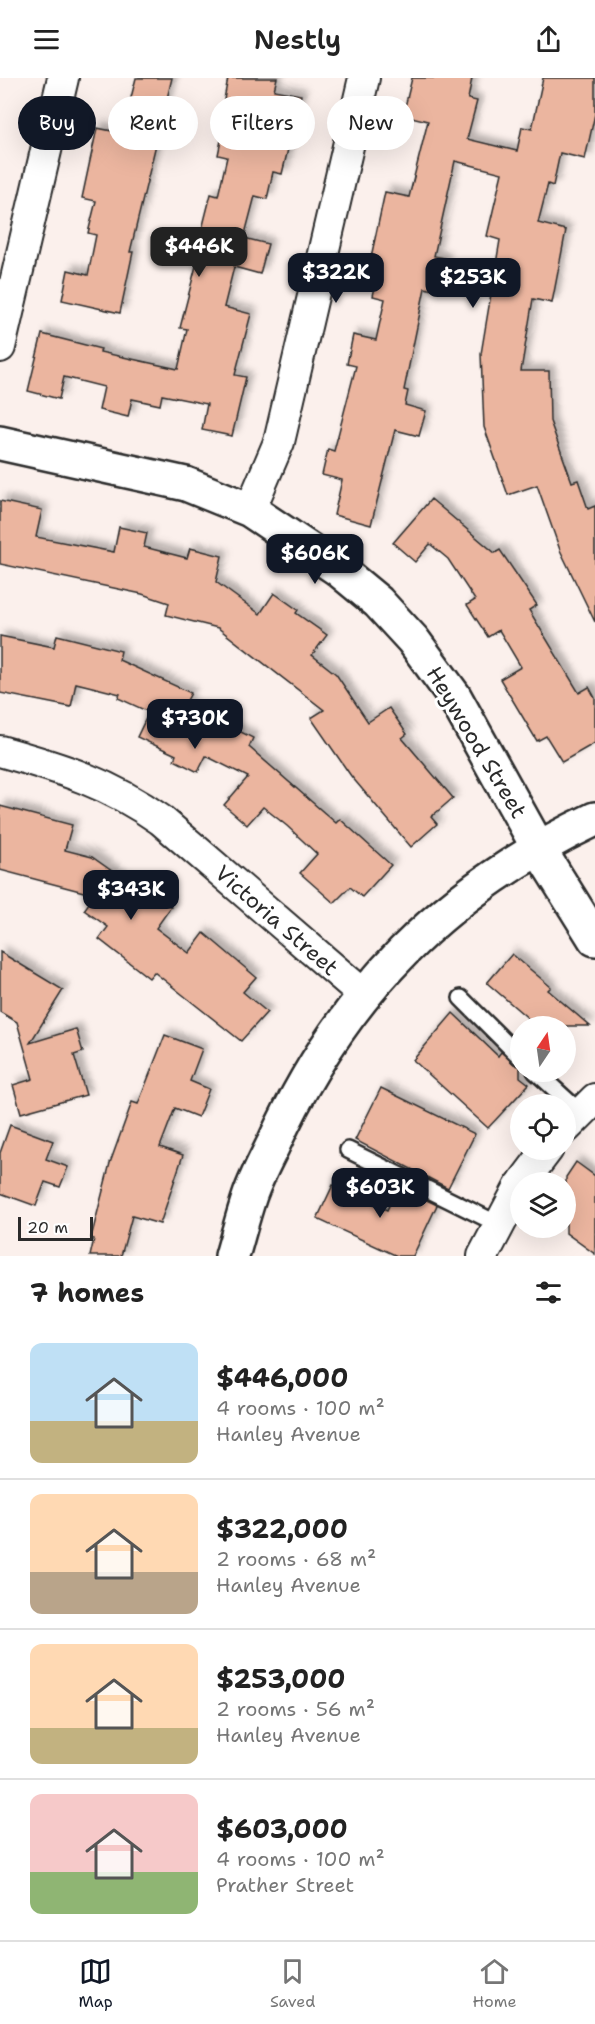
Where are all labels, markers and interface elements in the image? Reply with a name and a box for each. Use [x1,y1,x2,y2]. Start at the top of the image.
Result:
text: Nestly [254,21,341,58]
icon: menu [30,23,63,56]
icon: share [532,23,565,56]
chip: Buy [18,96,96,150]
chip: Rent [108,96,198,150]
chip: Filters [210,96,315,150]
chip: New [327,96,414,150]
pin: $446K [157,227,241,278]
text: $446K [164,233,234,259]
pin: $322K [294,253,378,304]
pin: $253K [431,258,515,309]
text: $322K [302,259,370,285]
text: $253K [439,264,507,290]
pin: $606K [273,534,357,585]
text: $606K [280,540,350,566]
street label: Heywood Street [420,661,533,824]
pin: $730K [153,699,237,750]
text: $730K [161,705,229,731]
street label: Victoria Street [209,859,345,982]
pin: $343K [89,870,173,921]
text: $343K [97,876,165,902]
north arrow [510,1016,576,1082]
map controls [510,1016,576,1238]
button: locate [510,1094,576,1160]
pin: $603K [338,1168,422,1219]
button: layers [510,1172,576,1238]
text: $603K [346,1174,414,1200]
scale bar [18,1214,93,1242]
text: 20 m [27,1217,68,1238]
text: 7 homes [30,1275,144,1310]
icon: filters [532,1276,565,1309]
text: $446,000 [216,1360,348,1395]
icon: home [78,1367,150,1439]
text: 4 rooms · 100 m² [216,1395,385,1421]
text: Hanley Avenue [216,1421,361,1447]
text: $322,000 [216,1511,348,1546]
icon: home [78,1518,150,1590]
text: 2 rooms · 68 m² [216,1546,376,1572]
text: Hanley Avenue [216,1572,361,1598]
text: $253,000 [216,1661,346,1696]
icon: home [78,1668,150,1740]
text: 2 rooms · 56 m² [216,1696,375,1722]
text: Hanley Avenue [216,1722,361,1748]
text: $603,000 [216,1811,348,1846]
icon: home [78,1818,150,1890]
text: 4 rooms · 100 m² [216,1846,385,1872]
text: Prather Street [216,1872,354,1898]
tab: Map [79,1955,113,2012]
tab: Saved [270,1955,315,2012]
tab: Home [472,1955,516,2012]

